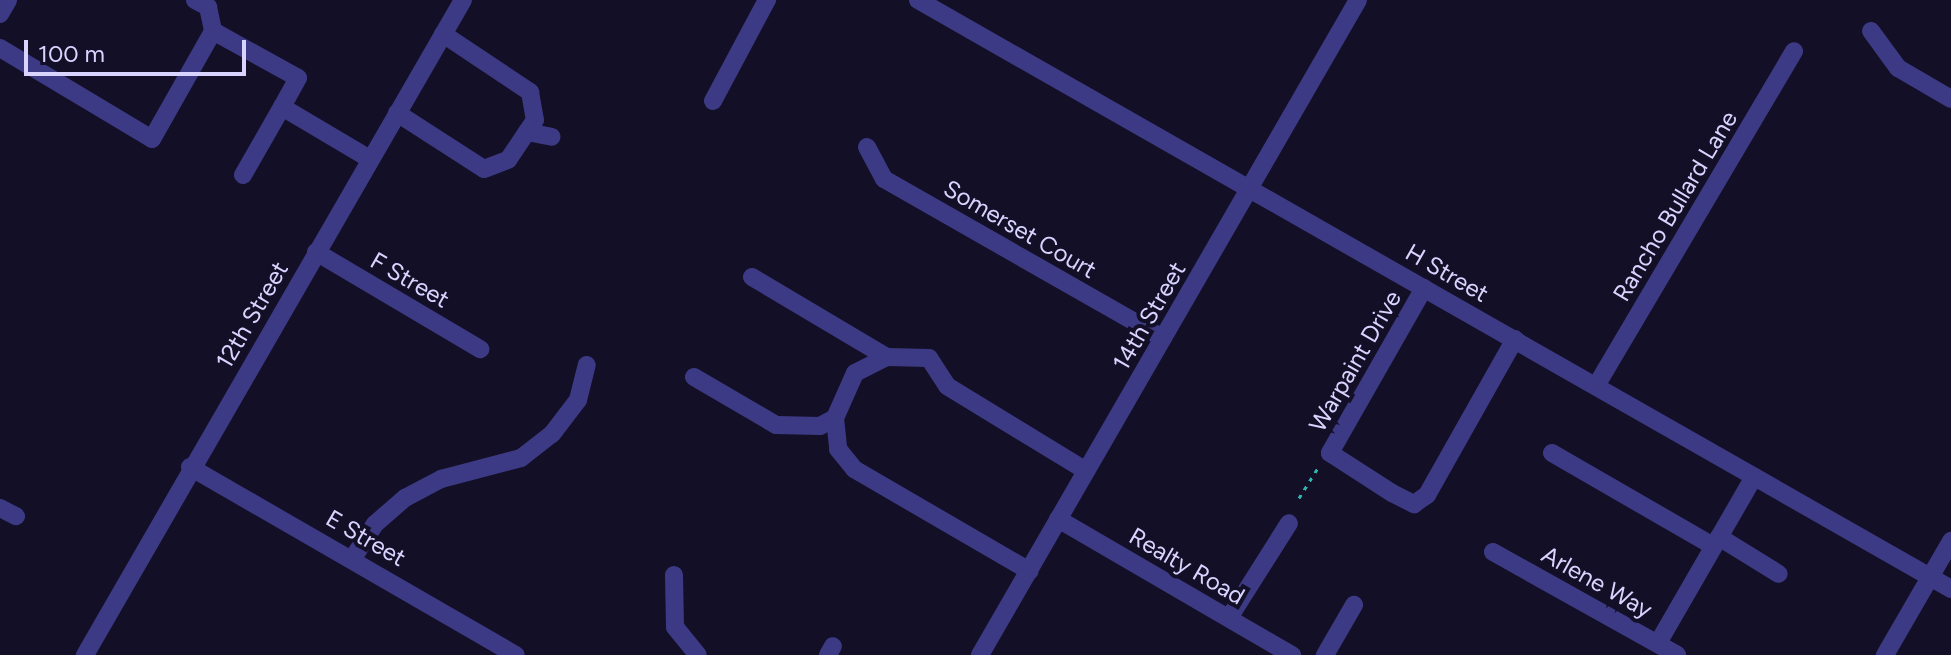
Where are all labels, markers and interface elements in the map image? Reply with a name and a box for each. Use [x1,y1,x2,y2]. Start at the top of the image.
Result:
scale bar [28,24,250,74]
text: 100 m [38,39,105,68]
street label: Rancho Bullard Lane [1607,106,1743,306]
street label: Somerset Court [939,174,1101,284]
street label: H Street [1400,238,1494,308]
street label: F Street [365,246,455,314]
street label: 12th Street [210,256,294,374]
street label: 14th Street [1106,257,1192,375]
street label: Warpaint Drive [1303,285,1407,437]
street label: E Street [321,504,411,572]
street label: Realty Road [1124,521,1250,611]
street label: Arlene Way [1537,540,1657,624]

